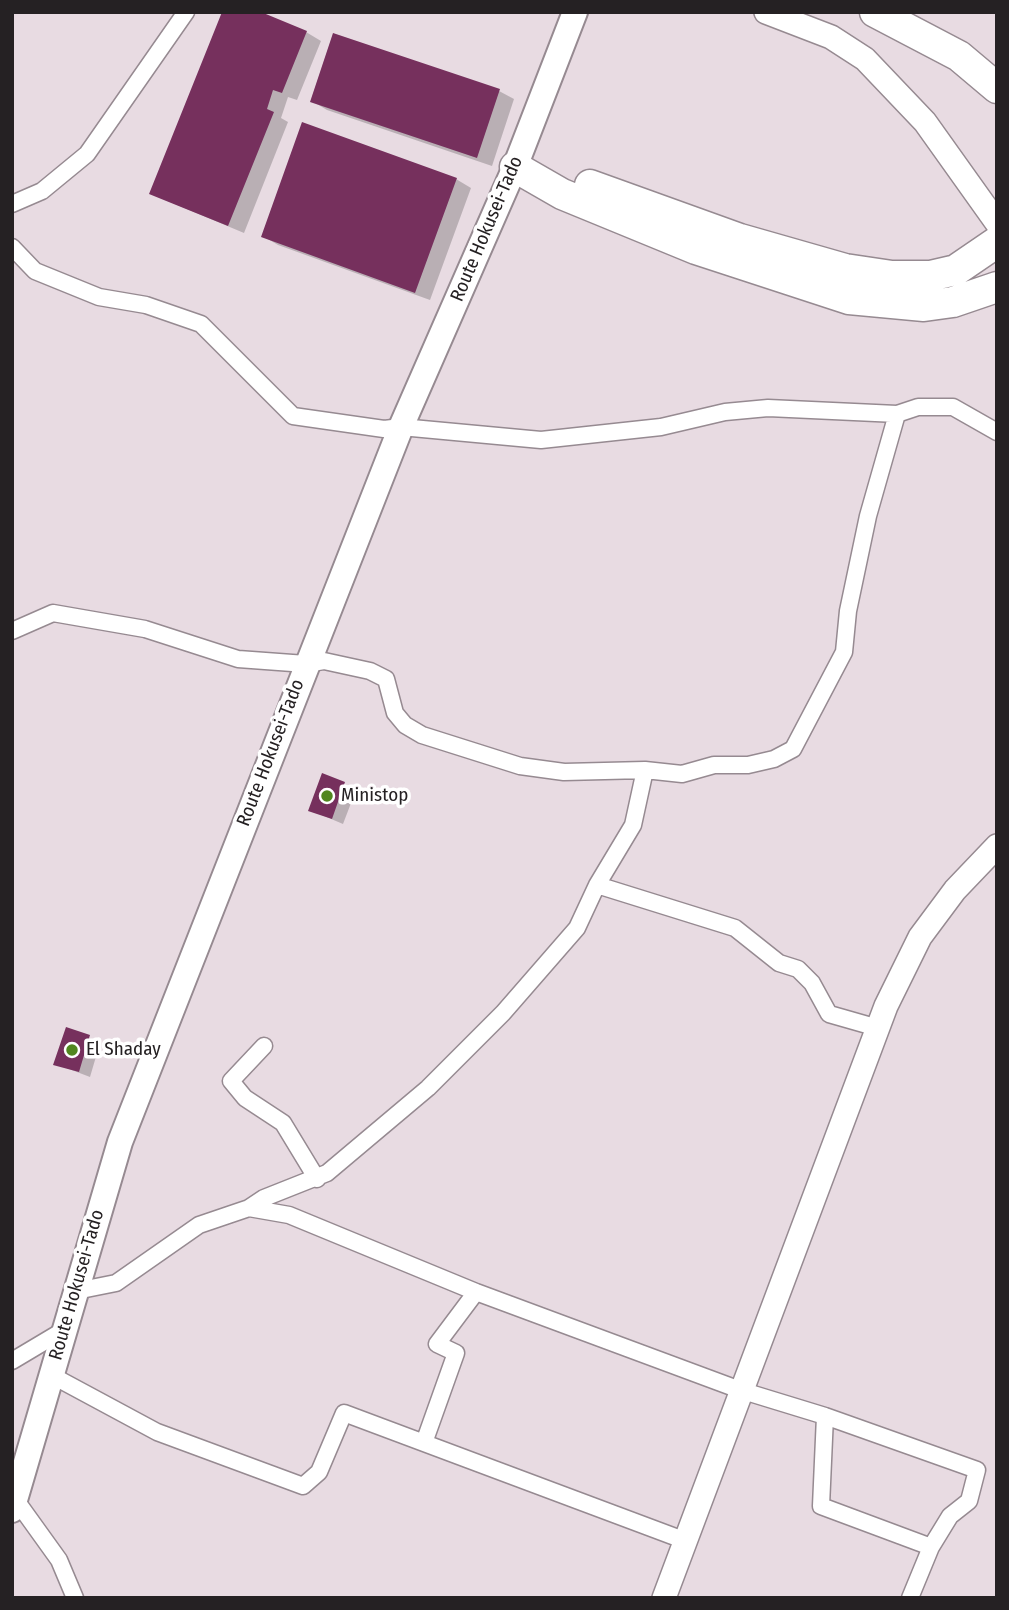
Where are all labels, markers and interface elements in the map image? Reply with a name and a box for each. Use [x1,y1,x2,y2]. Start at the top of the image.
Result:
street label: Route Hokusei-Tado [446,153,528,305]
street label: Route Hokusei-Tado [232,676,310,830]
place label: Ministop [341,785,408,807]
marker: Ministop [319,788,335,804]
place label: El Shaday [86,1039,161,1061]
marker: El Shaday [64,1042,80,1058]
street label: Route Hokusei-Tado [45,1207,109,1363]

